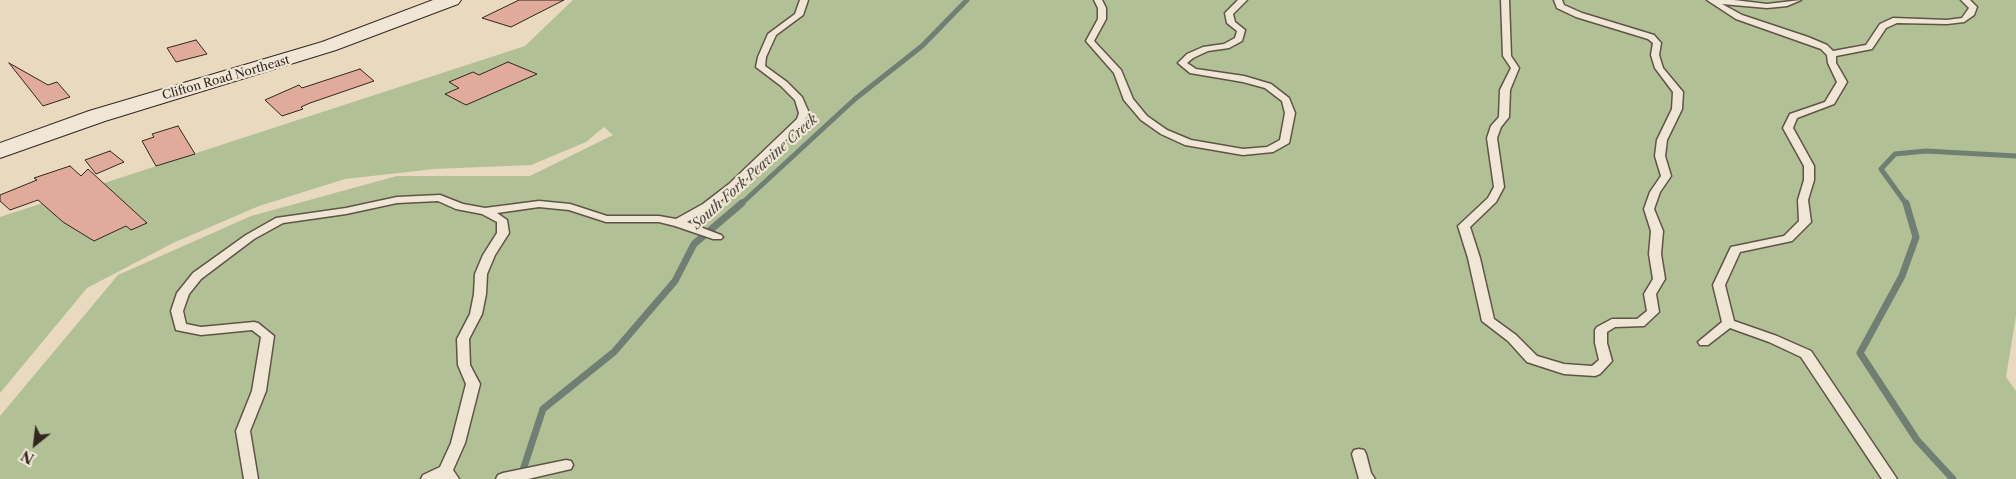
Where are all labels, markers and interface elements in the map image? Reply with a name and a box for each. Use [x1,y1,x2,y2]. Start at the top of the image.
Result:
street label: Clifton Road Northeast [161,53,291,103]
water label: South Fork Peavine Creek [689,111,821,233]
north arrow [10,419,60,469]
text: N [18,446,37,468]

